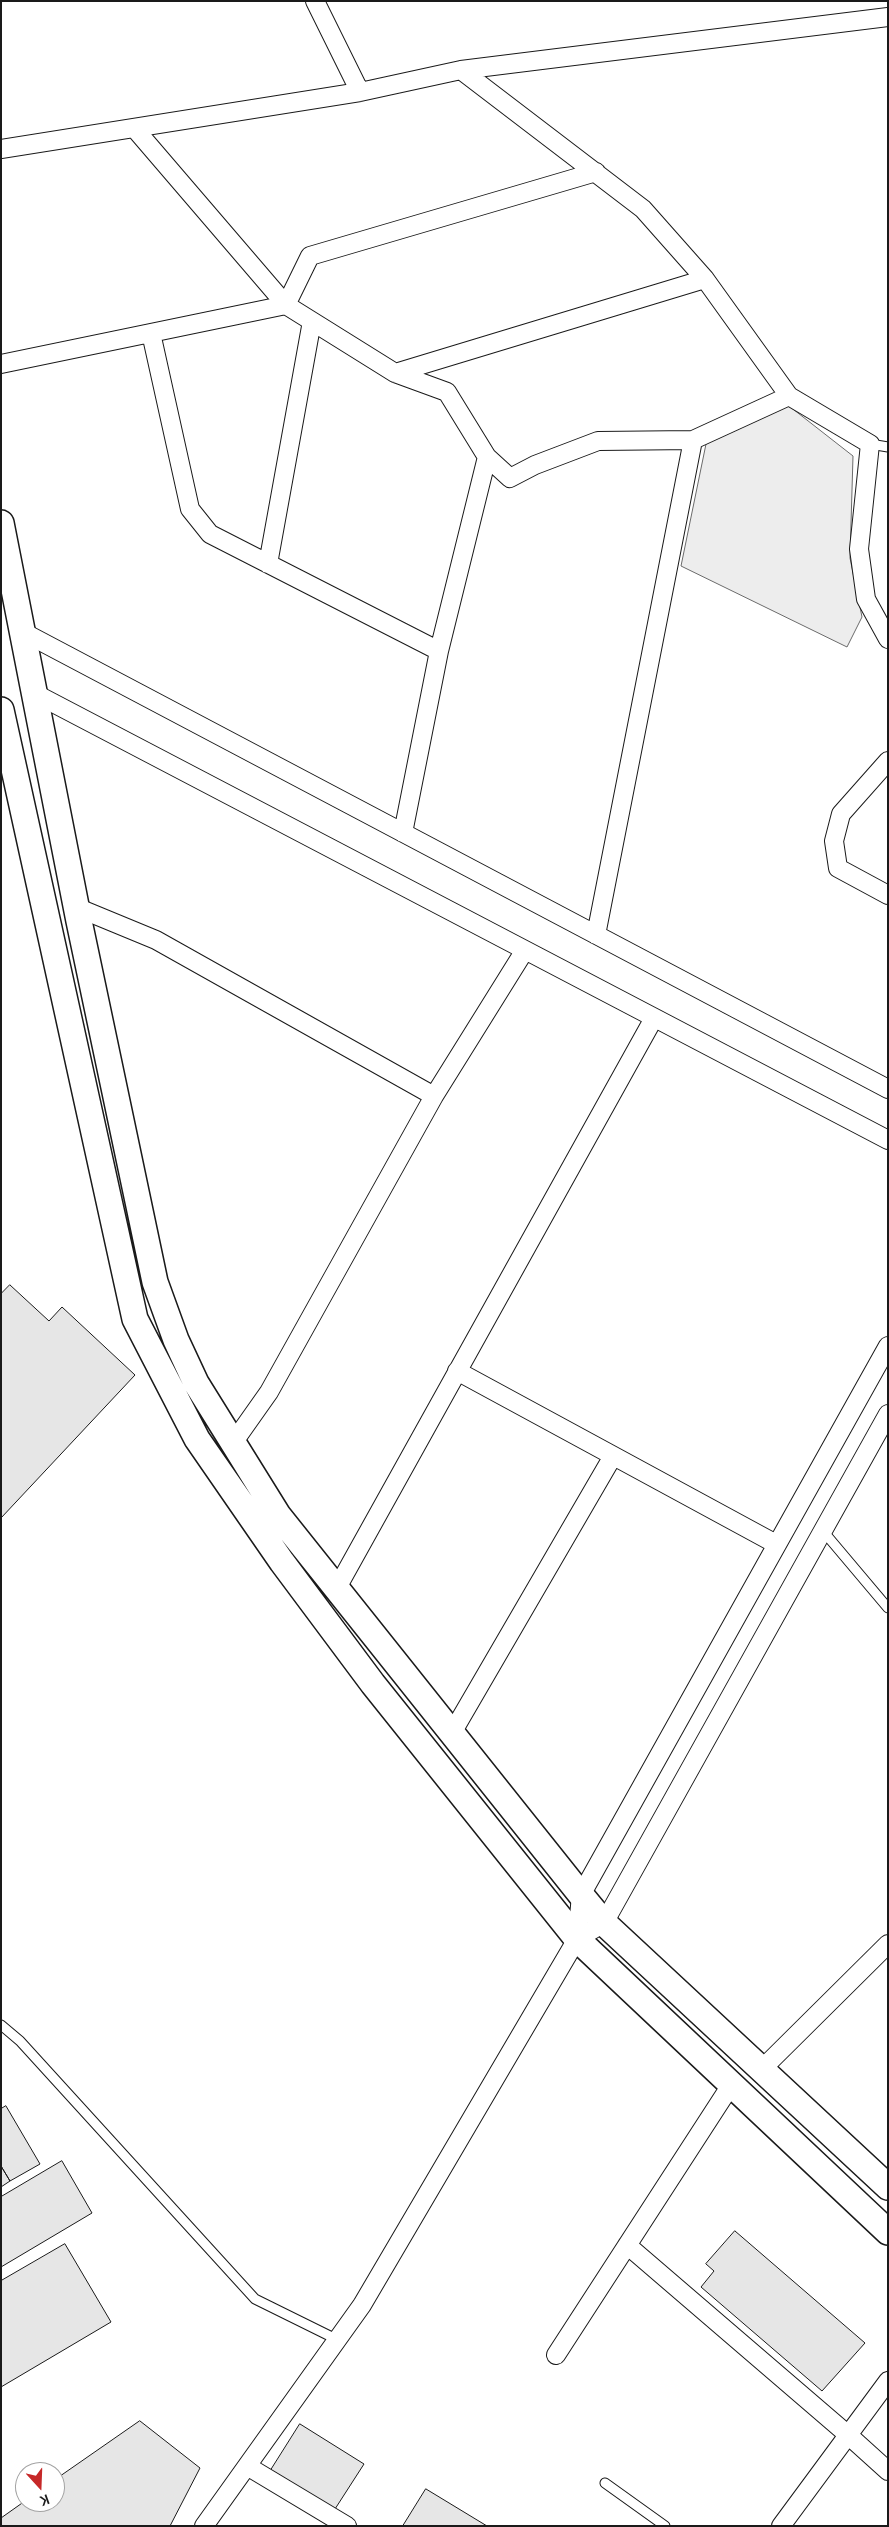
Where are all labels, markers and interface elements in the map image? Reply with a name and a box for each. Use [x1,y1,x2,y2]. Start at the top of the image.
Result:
north arrow [15,2462,65,2512]
text: K [38,2490,52,2510]

